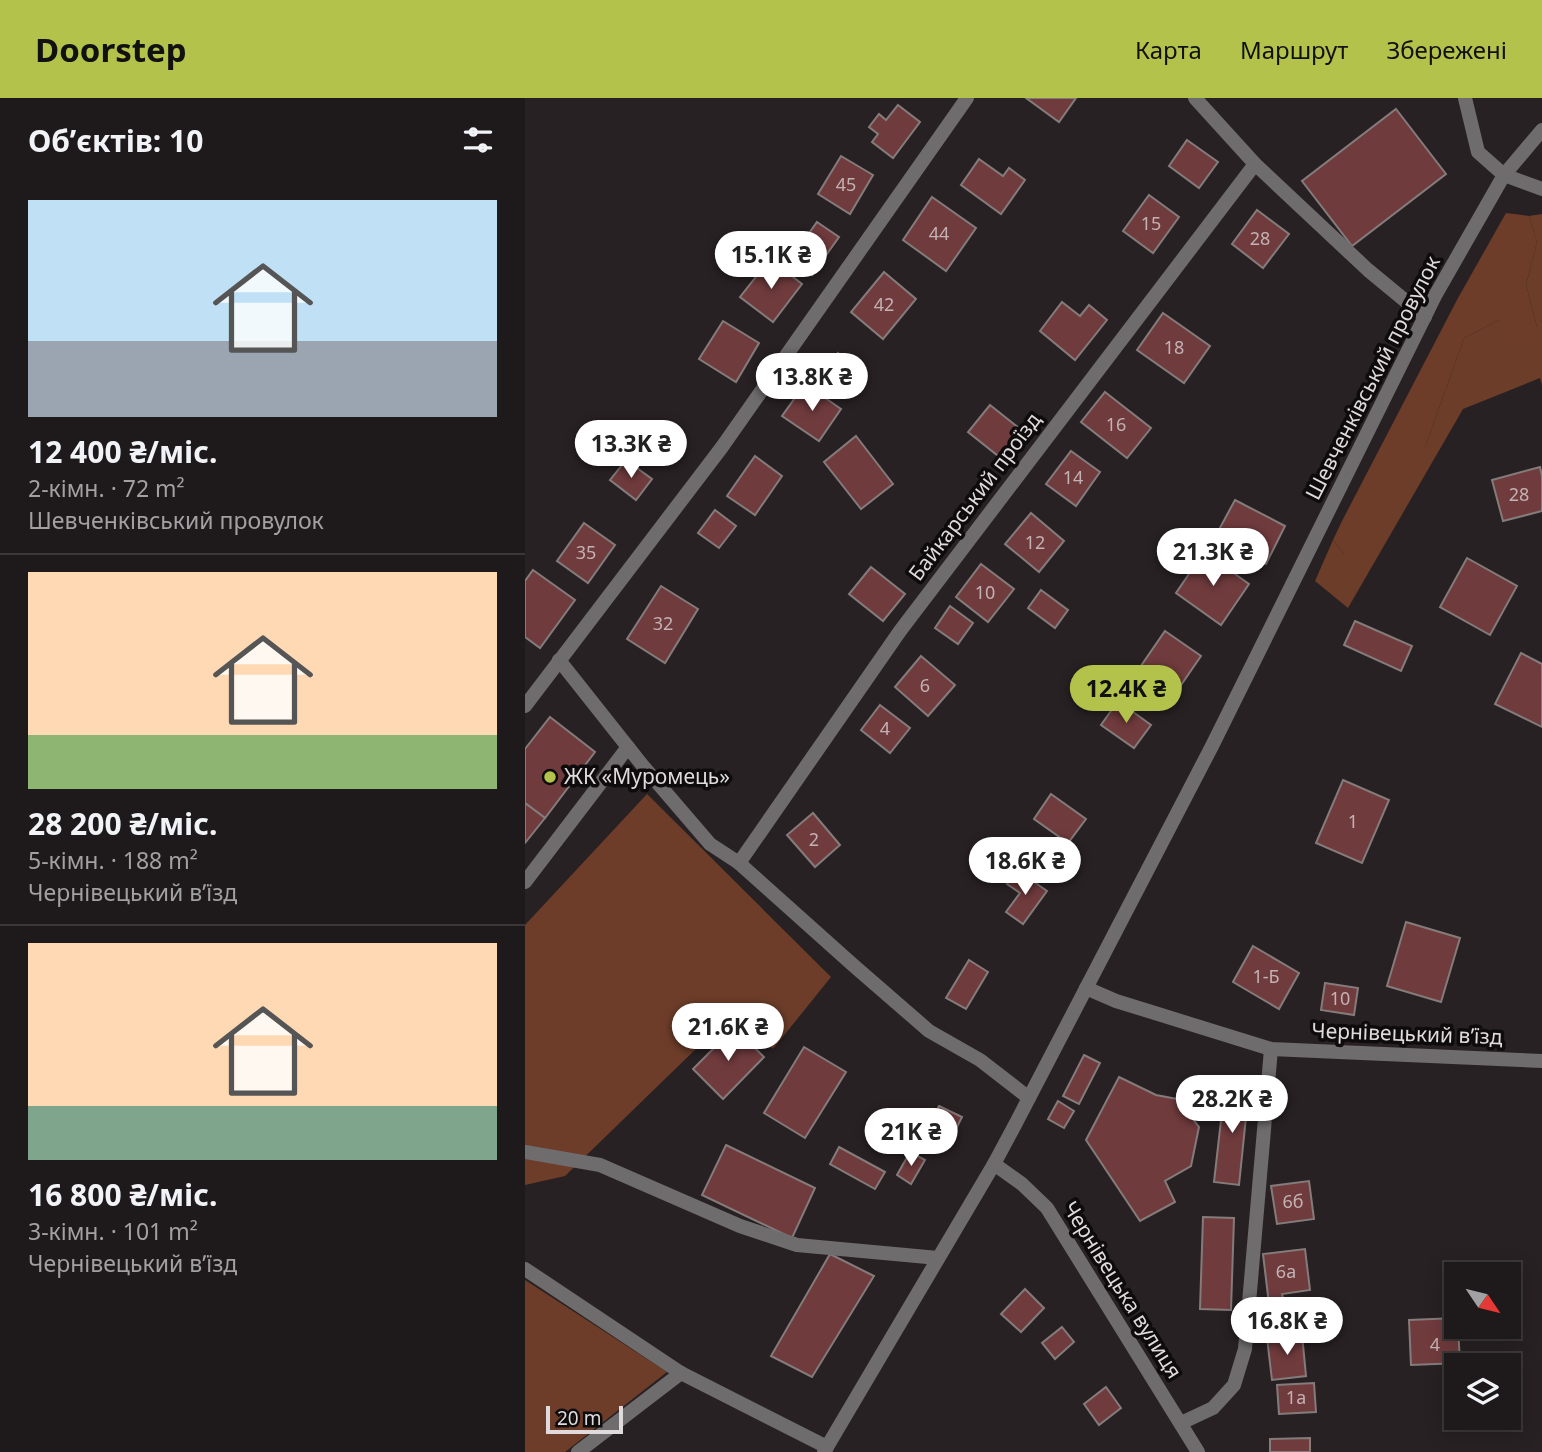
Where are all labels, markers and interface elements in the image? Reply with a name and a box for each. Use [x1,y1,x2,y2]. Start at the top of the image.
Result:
text: Doorstep [35,27,187,72]
text: Карта [1135,33,1202,66]
text: Маршрут [1240,33,1348,66]
text: Збережені [1386,33,1507,66]
text: Об’єктів: 10 [28,120,203,161]
icon: filters [459,121,497,159]
house number: 45 [836,172,856,196]
house number: 15 [1141,211,1161,235]
house number: 44 [929,221,949,245]
house number: 28 [1250,226,1270,250]
pin: 15.1K ₴ [706,232,836,291]
text: 15.1K ₴ [731,238,811,270]
icon: home [200,245,326,371]
street label: Шевченківський провулок [1298,251,1446,504]
house number: 42 [874,292,894,316]
house number: 18 [1164,335,1184,359]
pin: 13.8K ₴ [747,354,877,413]
text: 13.8K ₴ [772,360,852,392]
street label: Байкарський проїзд [902,406,1047,586]
house number: 16 [1106,412,1126,436]
pin: 13.3K ₴ [566,420,696,480]
text: 13.3K ₴ [591,427,671,459]
text: 12 400 ₴/міс. [28,431,218,472]
house number: 14 [1063,465,1083,489]
text: 2-кімн. · 72 m² [28,472,185,504]
house number: 28 [1509,482,1529,506]
text: Шевченківський провулок [28,504,324,536]
pin: 21.3K ₴ [1148,528,1278,588]
house number: 12 [1025,530,1045,554]
text: 21.3K ₴ [1173,535,1253,567]
house number: 35 [576,540,596,564]
house number: 10 [975,580,995,604]
house number: 32 [653,611,673,635]
icon: home [200,617,326,743]
pin: 12.4K ₴ [1061,666,1191,725]
text: 12.4K ₴ [1086,672,1166,704]
house number: 6 [920,673,930,697]
house number: 4 [880,716,890,740]
place label: ЖК «Муромець» [564,762,730,790]
marker: ЖК «Муромець» [542,769,558,785]
text: 28 200 ₴/міс. [28,803,218,844]
house number: 1 [1348,809,1358,833]
house number: 2 [809,827,819,851]
pin: 18.6K ₴ [960,838,1090,897]
text: 5-кімн. · 188 m² [28,844,198,876]
text: 18.6K ₴ [985,844,1065,876]
text: Чернівецький вʼїзд [28,876,237,908]
house number: 1-Б [1252,964,1280,988]
house number: 10 [1330,986,1350,1010]
icon: home [200,988,326,1114]
pin: 21.6K ₴ [663,1004,793,1063]
text: 21.6K ₴ [688,1010,768,1042]
street label: Чернівецький вʼїзд [1311,1016,1503,1050]
pin: 28.2K ₴ [1167,1076,1297,1135]
text: 28.2K ₴ [1192,1082,1272,1114]
pin: 21K ₴ [862,1108,960,1168]
text: 21K ₴ [881,1115,941,1147]
text: 16 800 ₴/міс. [28,1174,218,1215]
house number: 6б [1282,1189,1304,1213]
street label: Чернівецька вулиця [1057,1196,1189,1383]
text: 3-кімн. · 101 m² [28,1215,198,1247]
text: Чернівецький вʼїзд [28,1247,237,1279]
house number: 6а [1276,1259,1296,1283]
north arrow [1444,1262,1521,1339]
map controls [1444,1262,1521,1430]
pin: 16.8K ₴ [1222,1298,1352,1357]
text: 16.8K ₴ [1247,1304,1327,1336]
house number: 4 [1430,1332,1440,1356]
button: layers [1444,1353,1521,1430]
house number: 1а [1286,1385,1306,1409]
scale bar [546,1403,623,1435]
text: 20 m [557,1405,601,1431]

